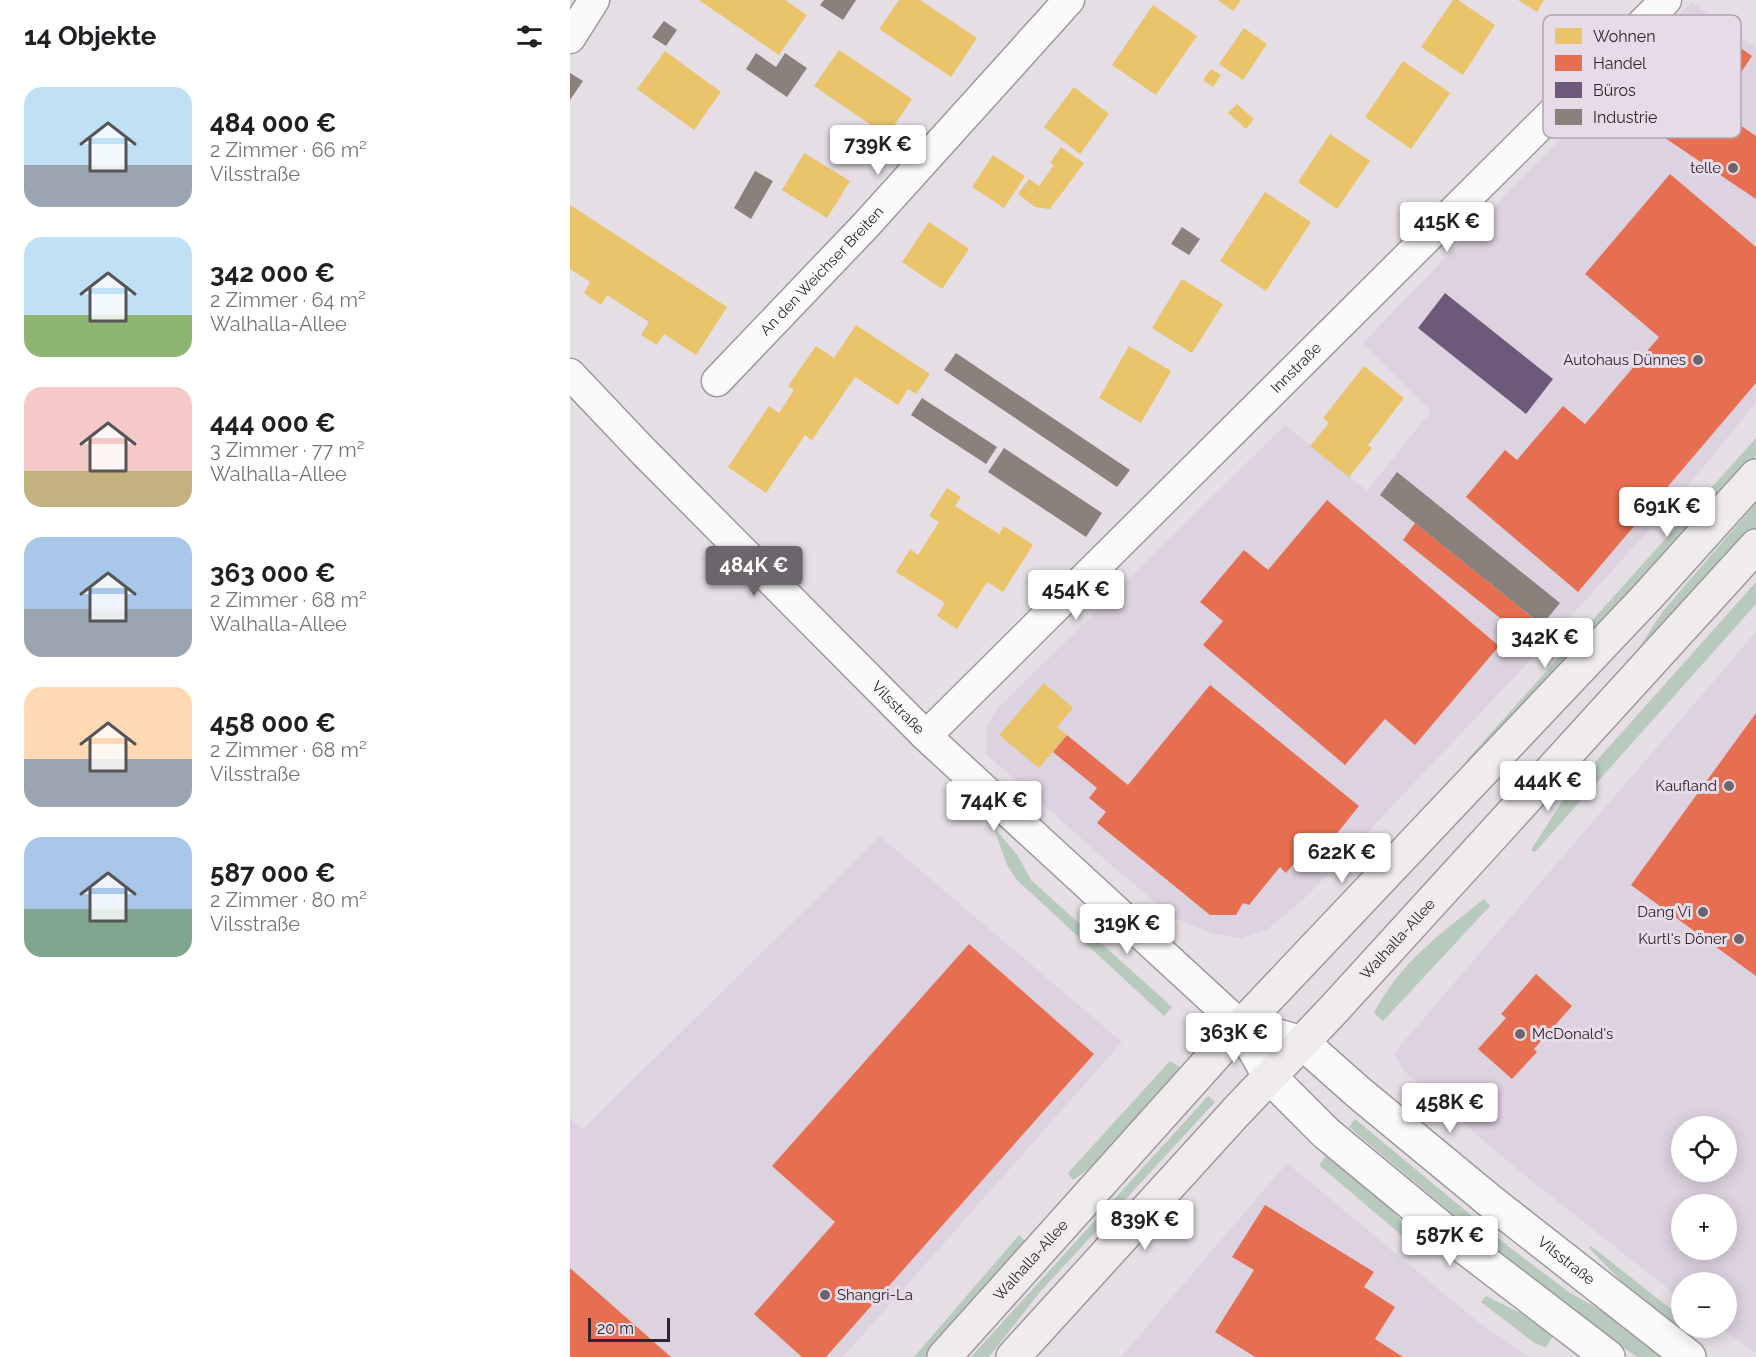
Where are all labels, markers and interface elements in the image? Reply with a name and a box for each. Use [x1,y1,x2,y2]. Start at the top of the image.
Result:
legend [1543,15,1741,138]
icon: filters [513,20,546,53]
text: 14 Objekte [24,21,156,51]
text: Wohnen [1593,27,1656,46]
text: Handel [1593,54,1647,73]
text: Büros [1593,81,1636,100]
text: 484 000 € [210,108,337,138]
text: Industrie [1593,108,1657,127]
icon: home [72,111,144,183]
pin: 739K € [829,125,927,176]
text: 739K € [844,132,912,156]
text: 2 Zimmer · 66 m² [210,138,367,162]
place label: telle [1690,159,1721,177]
marker: telle [1726,161,1740,175]
text: Vilsstraße [210,162,300,186]
pin: 415K € [1398,202,1496,253]
street label: An den Weichser Breiten [756,203,887,339]
text: 415K € [1414,209,1480,233]
text: 342 000 € [210,258,335,288]
icon: home [72,261,144,333]
text: 2 Zimmer · 64 m² [210,288,366,312]
text: Walhalla-Allee [210,312,347,336]
street label: Innstraße [1267,339,1325,397]
place label: Autohaus Dünnes [1563,351,1686,369]
marker: Autohaus Dünnes [1691,353,1705,367]
text: 444 000 € [210,408,336,438]
icon: home [72,411,144,483]
text: 3 Zimmer · 77 m² [210,438,364,462]
text: Walhalla-Allee [210,462,347,486]
pin: 691K € [1618,487,1716,538]
text: 691K € [1633,494,1701,518]
pin: 484K € [705,546,803,597]
text: 484K € [720,553,788,577]
text: 363 000 € [210,558,336,588]
icon: home [72,561,144,633]
pin: 454K € [1027,570,1125,621]
text: 454K € [1042,577,1110,601]
text: 2 Zimmer · 68 m² [210,588,367,612]
text: Walhalla-Allee [210,612,347,636]
pin: 342K € [1496,618,1594,669]
text: 342K € [1511,625,1579,649]
street label: Vilsstraße [868,677,928,738]
text: 458 000 € [210,708,336,738]
icon: home [72,711,144,783]
text: 2 Zimmer · 68 m² [210,738,367,762]
pin: 444K € [1499,761,1597,812]
text: Vilsstraße [210,762,300,786]
text: 444K € [1514,768,1582,792]
place label: Kaufland [1655,777,1717,795]
marker: Kaufland [1722,779,1736,793]
pin: 744K € [945,781,1043,832]
text: 744K € [960,788,1028,812]
pin: 622K € [1293,833,1391,884]
text: 622K € [1308,840,1376,864]
text: 587 000 € [210,858,336,888]
icon: home [72,861,144,933]
text: 2 Zimmer · 80 m² [210,888,367,912]
street label: Walhalla-Allee [1356,895,1439,983]
place label: Dang Vi [1637,903,1691,921]
pin: 319K € [1078,904,1176,955]
marker: Dang Vi [1696,905,1710,919]
text: 319K € [1094,911,1160,935]
text: Vilsstraße [210,912,300,936]
place label: Kurtl's Döner [1638,930,1728,948]
marker: Kurtl's Döner [1732,932,1746,946]
pin: 363K € [1185,1013,1283,1064]
text: 363K € [1200,1020,1268,1044]
place label: McDonald's [1532,1025,1613,1043]
marker: McDonald's [1513,1027,1527,1041]
pin: 458K € [1401,1083,1499,1134]
text: 458K € [1416,1090,1484,1114]
map controls [1671,1116,1737,1338]
button: locate [1671,1116,1737,1182]
button: + [1671,1194,1737,1260]
pin: 839K € [1096,1200,1194,1251]
text: 839K € [1111,1207,1179,1231]
street label: Walhalla-Allee [990,1216,1072,1304]
pin: 587K € [1401,1216,1499,1267]
text: 587K € [1416,1223,1484,1247]
street label: Vilsstraße [1534,1233,1599,1289]
button: − [1671,1272,1737,1338]
place label: Shangri-La [837,1286,913,1304]
marker: Shangri-La [818,1288,832,1302]
scale bar [588,1315,670,1342]
text: 20 m [597,1319,634,1338]

